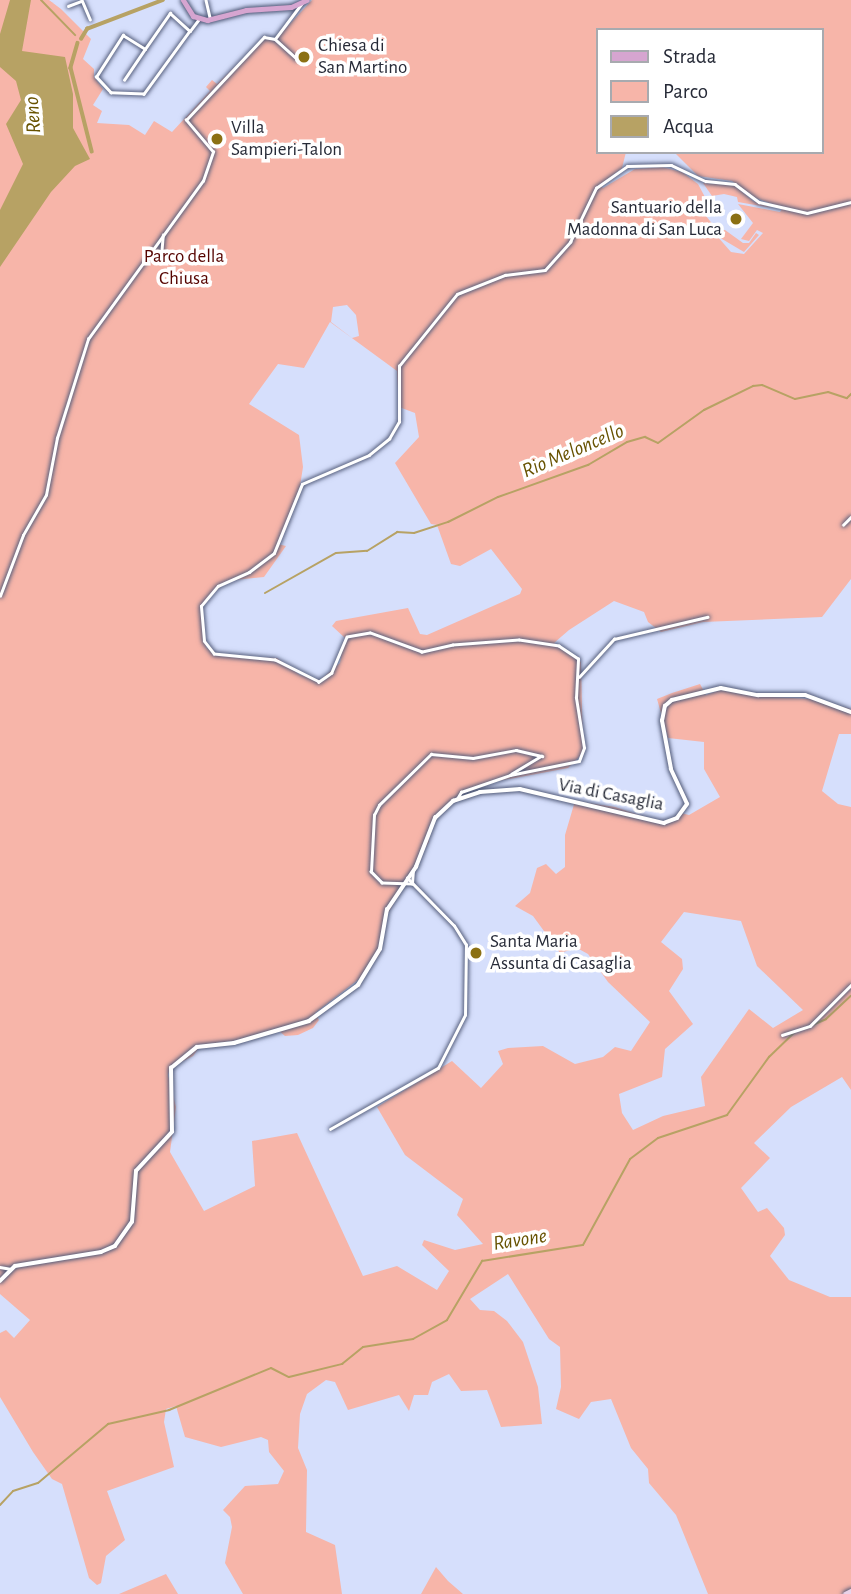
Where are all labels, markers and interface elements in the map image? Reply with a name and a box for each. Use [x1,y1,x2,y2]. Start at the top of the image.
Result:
legend [596,28,823,154]
place label: Chiesa di San Martino [318,35,407,79]
text: Strada [663,46,716,67]
marker: Chiesa di San Martino [296,49,312,65]
text: Parco [663,81,708,102]
water label: Reno [19,96,47,134]
text: Acqua [663,116,714,137]
place label: Villa Sampieri-Talon [231,117,342,161]
marker: Villa Sampieri-Talon [209,131,225,147]
place label: Santuario della Madonna di San Luca [567,197,722,241]
marker: Santuario della Madonna di San Luca [728,211,744,227]
park label: Parco della Chiusa [144,246,224,290]
water label: Rio Meloncello [518,418,628,484]
street label: Via di Casaglia [557,774,665,816]
place label: Santa Maria Assunta di Casaglia [490,931,632,975]
marker: Santa Maria Assunta di Casaglia [468,945,484,961]
water label: Ravone [491,1223,549,1257]

